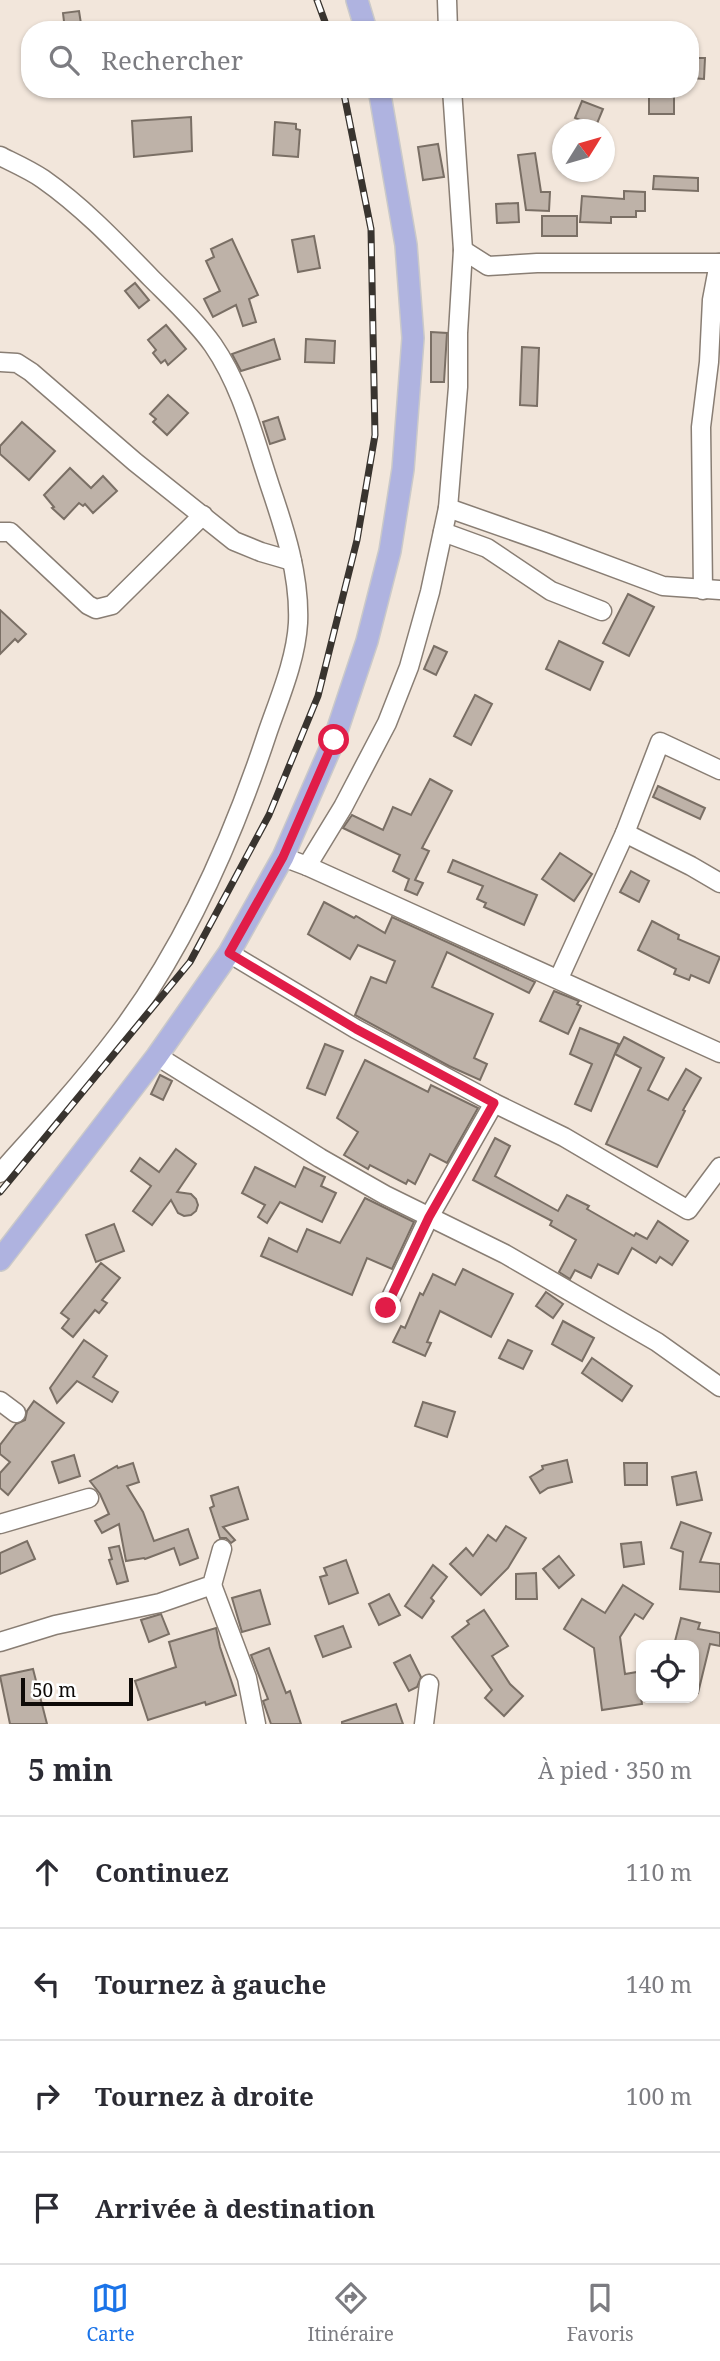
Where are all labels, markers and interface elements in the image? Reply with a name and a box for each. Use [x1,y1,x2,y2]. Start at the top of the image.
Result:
search box [21,21,699,98]
icon: search [45,41,83,79]
text: Rechercher [101,42,243,78]
north arrow [552,119,615,182]
route start [318,724,349,755]
route end [370,1292,401,1323]
map controls [636,1640,699,1703]
button: locate [636,1640,699,1703]
scale bar [21,1675,133,1707]
text: 50 m [32,1677,76,1703]
text: 5 min [28,1749,113,1790]
text: À pied · 350 m [538,1754,692,1786]
icon: ahead [28,1853,66,1891]
text: Continuez [95,1854,229,1890]
text: 110 m [626,1856,692,1888]
icon: left [28,1965,66,2003]
text: Tournez à gauche [95,1966,326,2002]
text: 140 m [626,1968,692,2000]
icon: right [28,2077,66,2115]
text: Tournez à droite [95,2078,314,2114]
text: 100 m [626,2080,692,2112]
icon: arrive [28,2189,66,2227]
text: Arrivée à destination [95,2190,375,2226]
tab: Carte [86,2279,135,2347]
tab: Itinéraire [307,2279,394,2347]
tab: Favoris [567,2279,634,2347]

